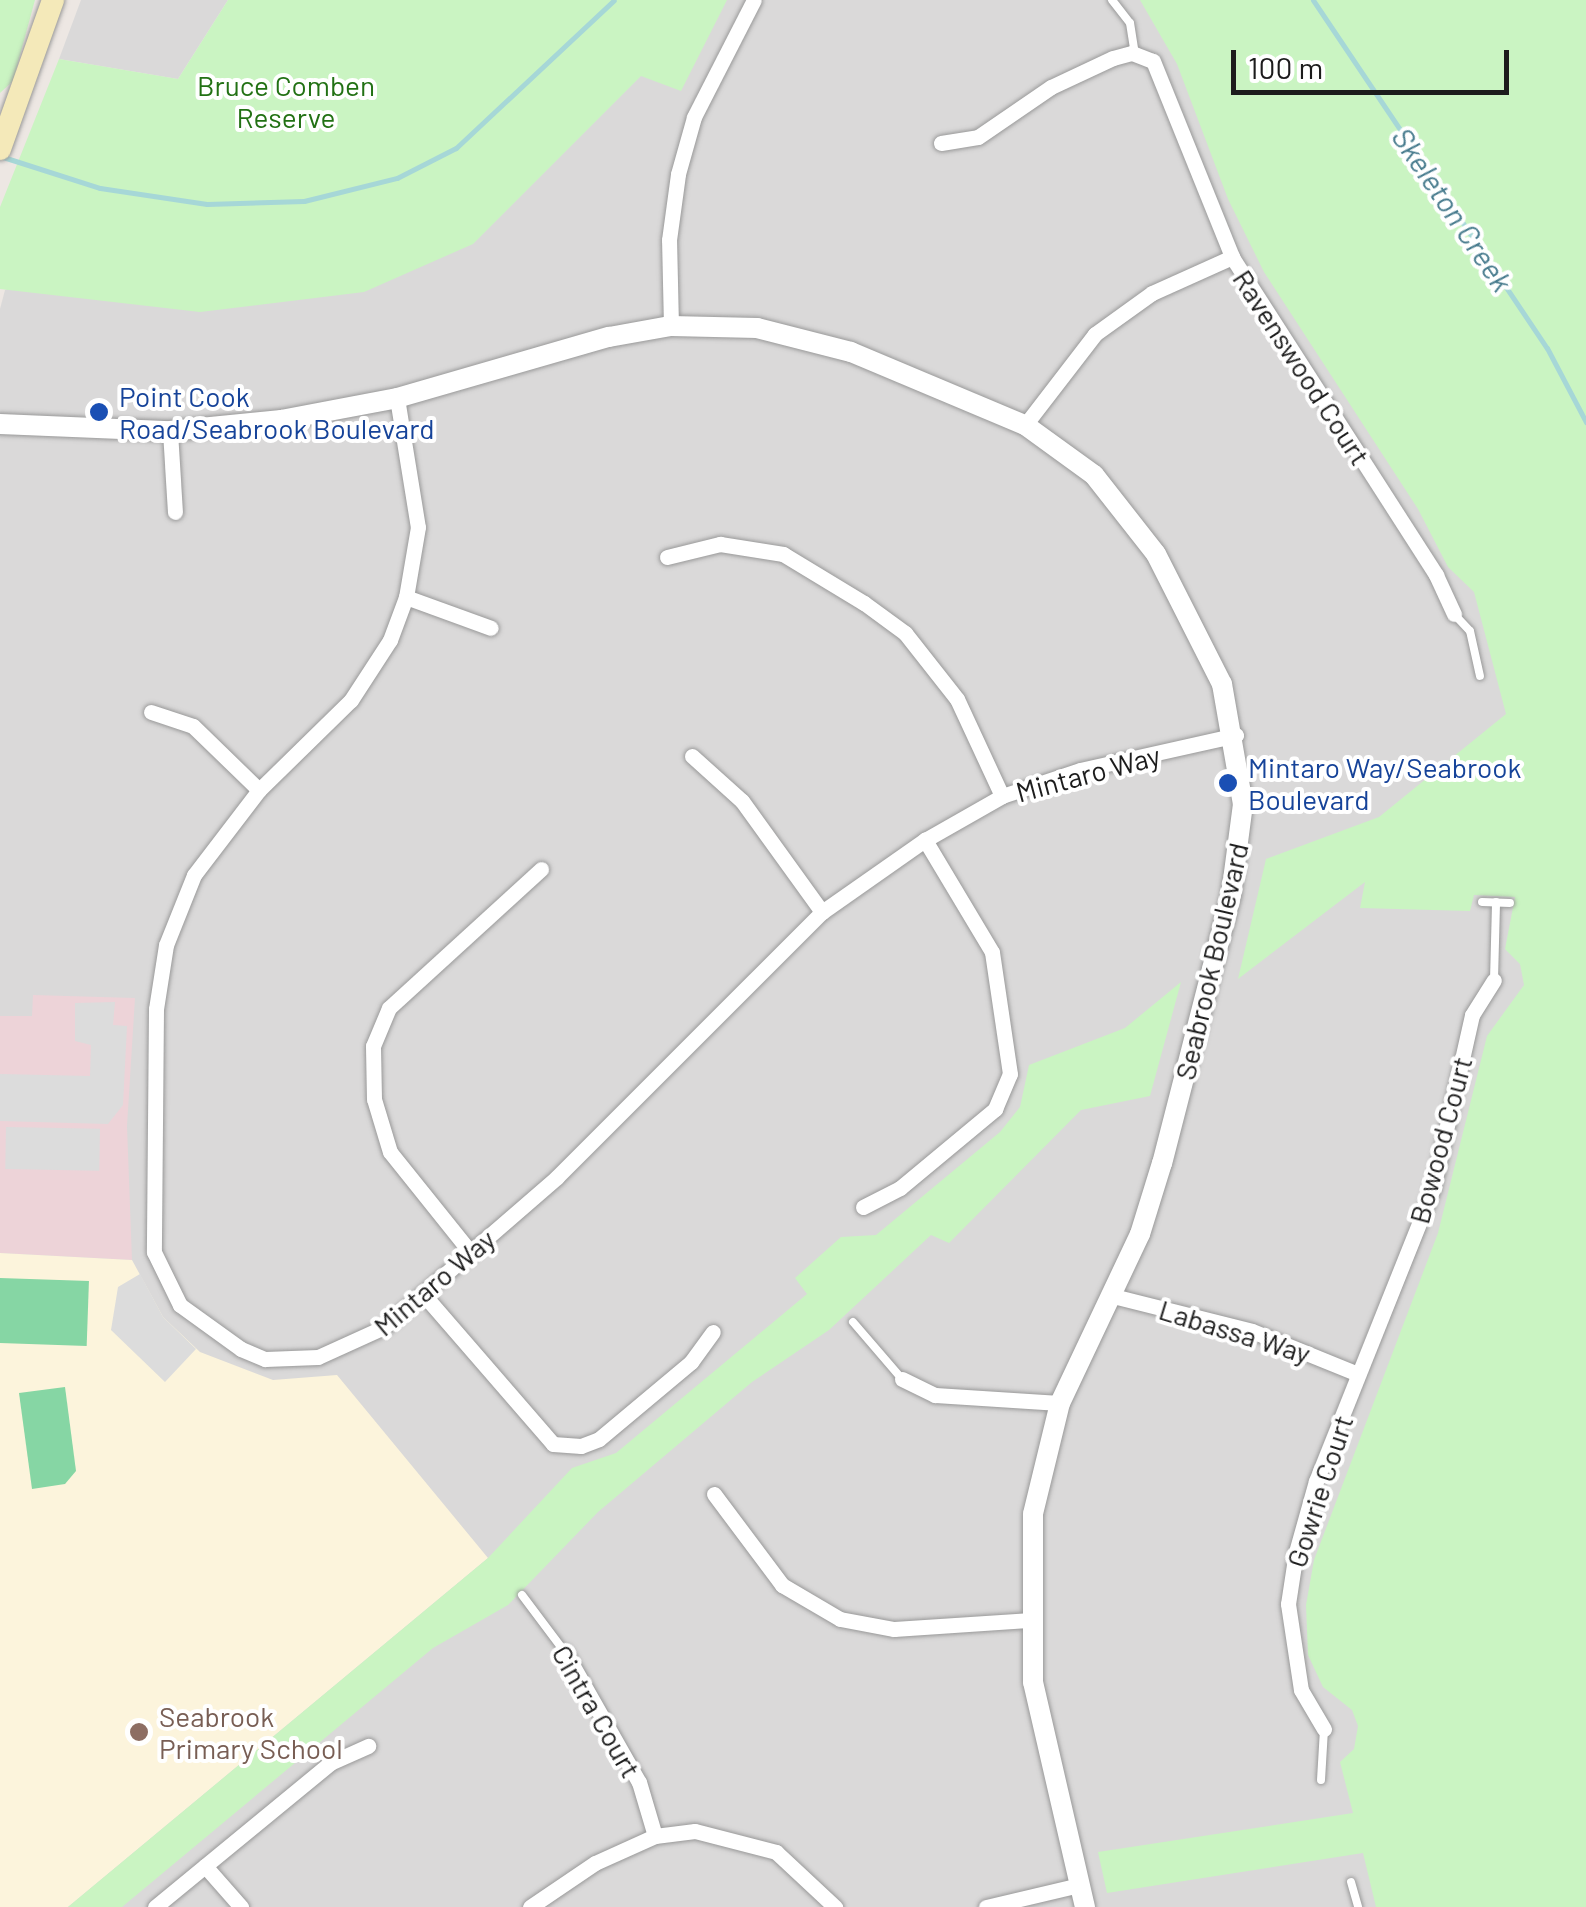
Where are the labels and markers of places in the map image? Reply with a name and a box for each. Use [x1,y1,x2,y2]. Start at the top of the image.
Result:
place label: Point Cook Road/Seabrook Boulevard [119,379,435,445]
marker: Point Cook Road/Seabrook Boulevard [88,401,110,423]
place label: Mintaro Way/Seabrook Boulevard [1248,750,1522,816]
marker: Mintaro Way/Seabrook Boulevard [1217,772,1239,794]
place label: Seabrook Primary School [159,1699,343,1765]
marker: Seabrook Primary School [128,1721,150,1743]

